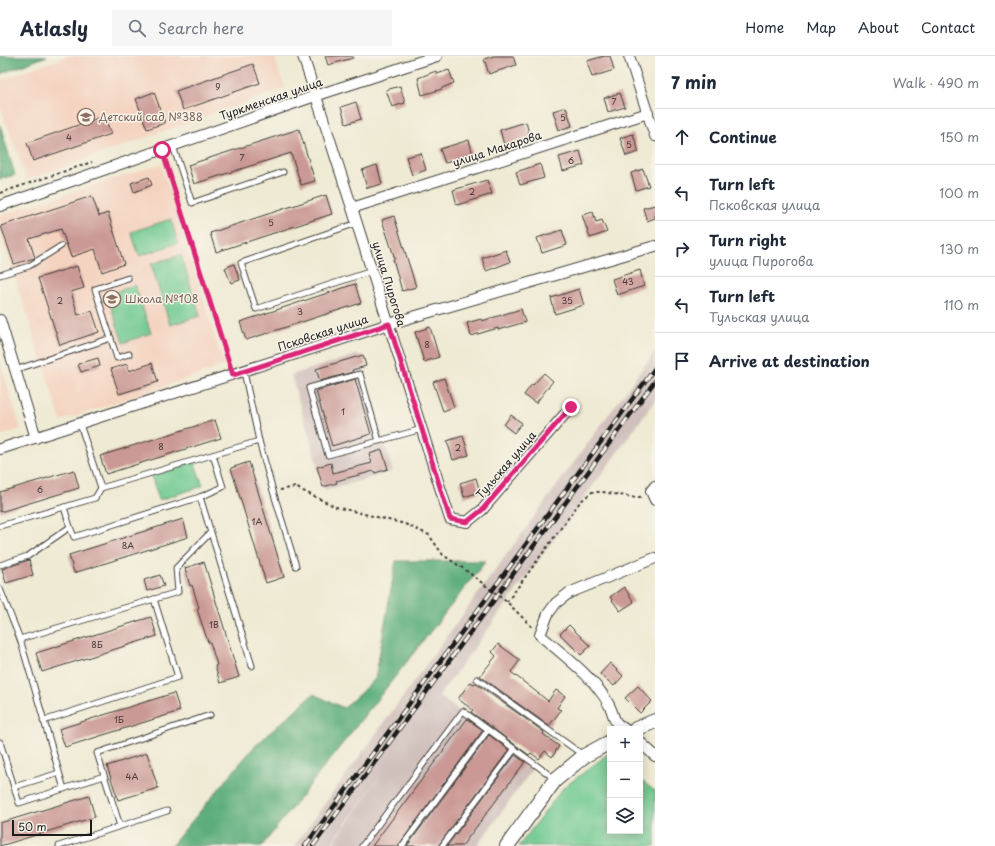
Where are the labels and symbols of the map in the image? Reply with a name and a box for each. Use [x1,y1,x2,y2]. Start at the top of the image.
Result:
street label: Туркменская улица [217,73,325,124]
house number: 9 [215,79,221,93]
house number: 7 [611,94,617,108]
school or university icon: Детский сад №388 [76,107,96,127]
place label: Детский сад №388 [98,108,203,125]
house number: 5 [560,110,566,124]
street label: улица Макарова [450,126,544,171]
house number: 4 [66,130,72,144]
house number: 5 [626,137,632,151]
route start [153,141,171,159]
house number: 7 [239,150,245,164]
house number: 6 [568,153,574,167]
house number: 2 [469,184,475,198]
house number: 5 [268,215,274,229]
street label: улица Пирогова [368,239,411,329]
house number: 43 [622,274,634,288]
school or university icon: Школа №108 [102,289,122,309]
place label: Школа №108 [125,290,199,307]
house number: 2 [57,293,63,307]
house number: 35 [561,293,573,307]
house number: 3 [297,304,303,318]
street label: Псковская улица [275,310,370,355]
house number: 8 [424,337,430,351]
route end [562,398,580,416]
house number: 1 [341,404,345,418]
street label: Тульская улица [471,427,540,502]
house number: 8 [158,439,164,453]
house number: 2 [455,440,461,454]
house number: 6 [37,482,43,496]
house number: 1А [252,514,263,528]
house number: 8А [122,538,134,552]
house number: 1В [209,617,219,631]
house number: 8Б [91,637,103,651]
house number: 1Б [114,712,124,726]
house number: 4А [126,769,139,783]
scale bar [12,818,92,837]

